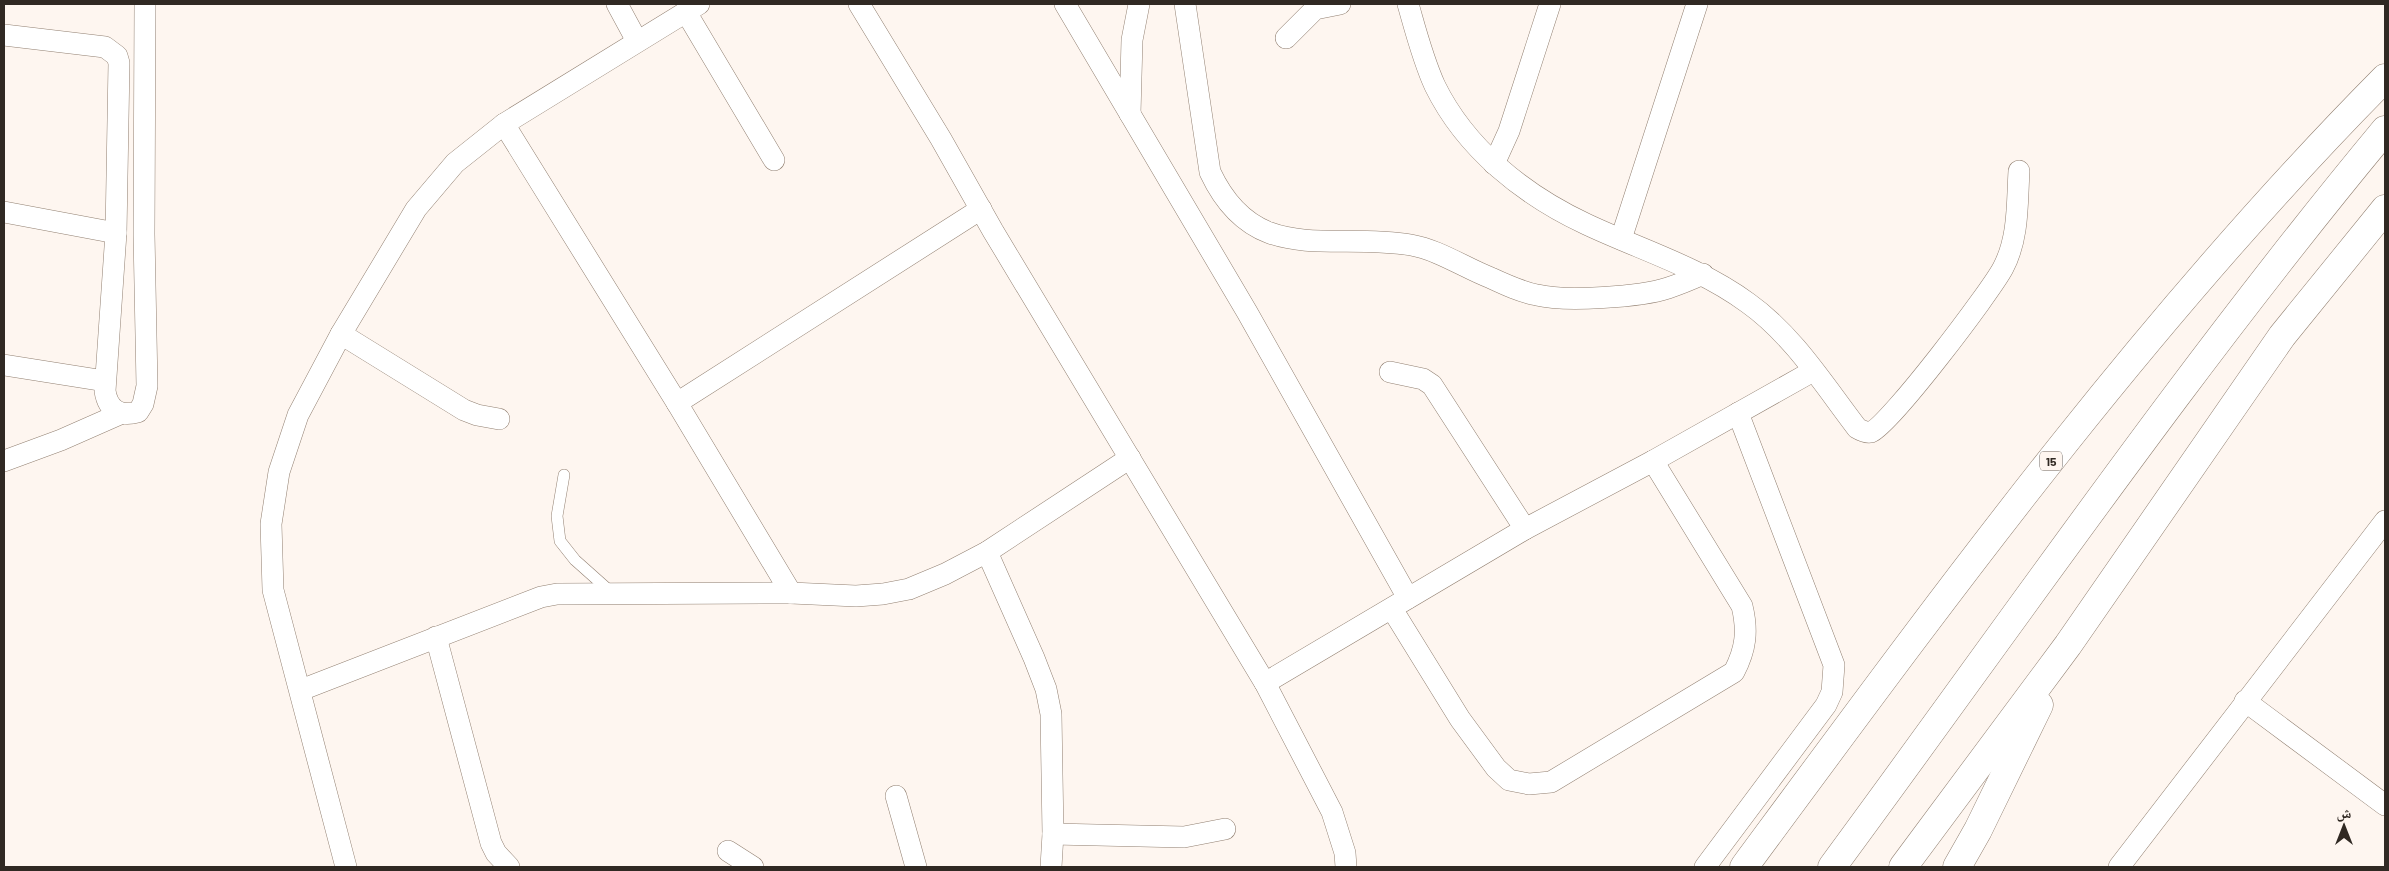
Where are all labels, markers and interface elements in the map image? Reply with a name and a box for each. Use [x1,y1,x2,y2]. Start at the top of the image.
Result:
road number: 15 [2040,452,2062,471]
north arrow [2319,801,2369,851]
text: ش [2337,804,2352,822]

